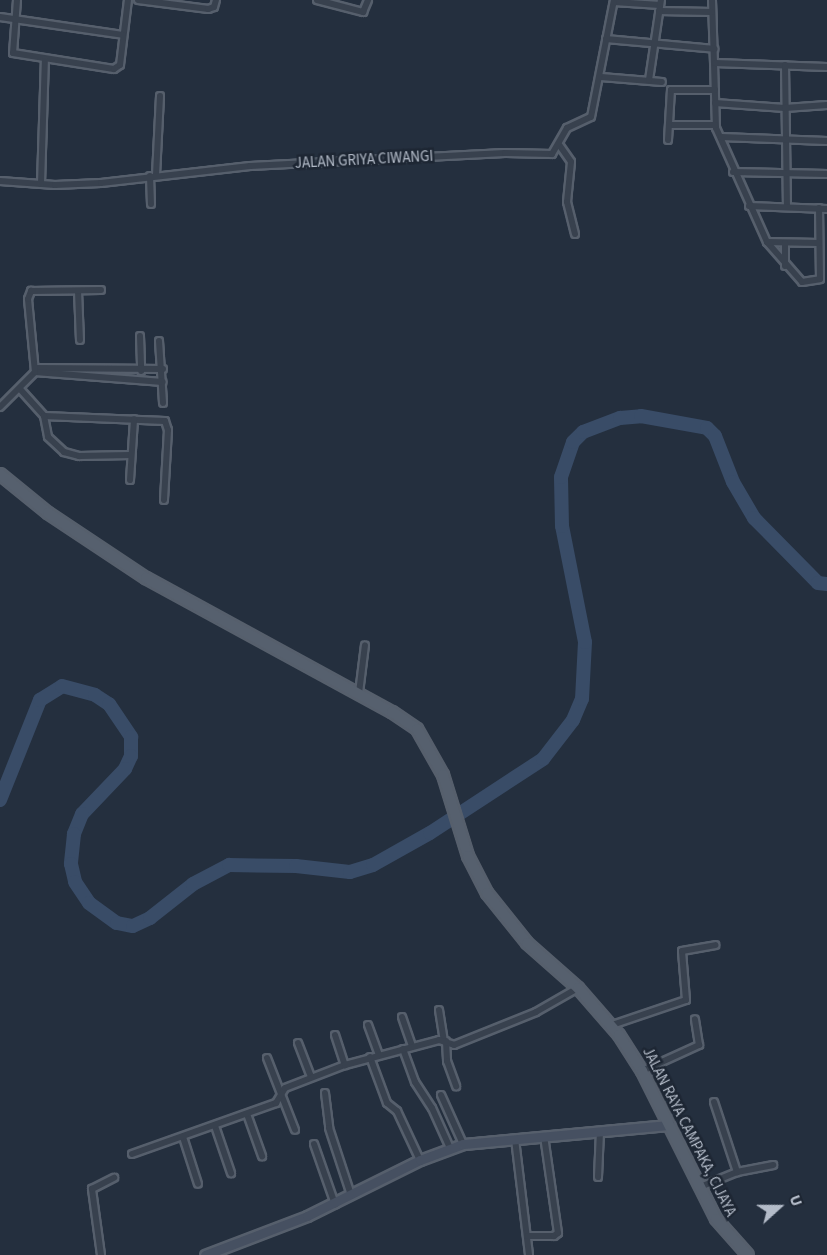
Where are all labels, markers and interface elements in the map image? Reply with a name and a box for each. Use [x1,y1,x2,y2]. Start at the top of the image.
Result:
street label: JALAN GRIYA CIWANGI [294,147,434,173]
street label: JALAN RAYA CAMPAKA, CIJAYA [638,1044,740,1220]
north arrow [749,1177,809,1237]
text: U [784,1192,808,1209]

